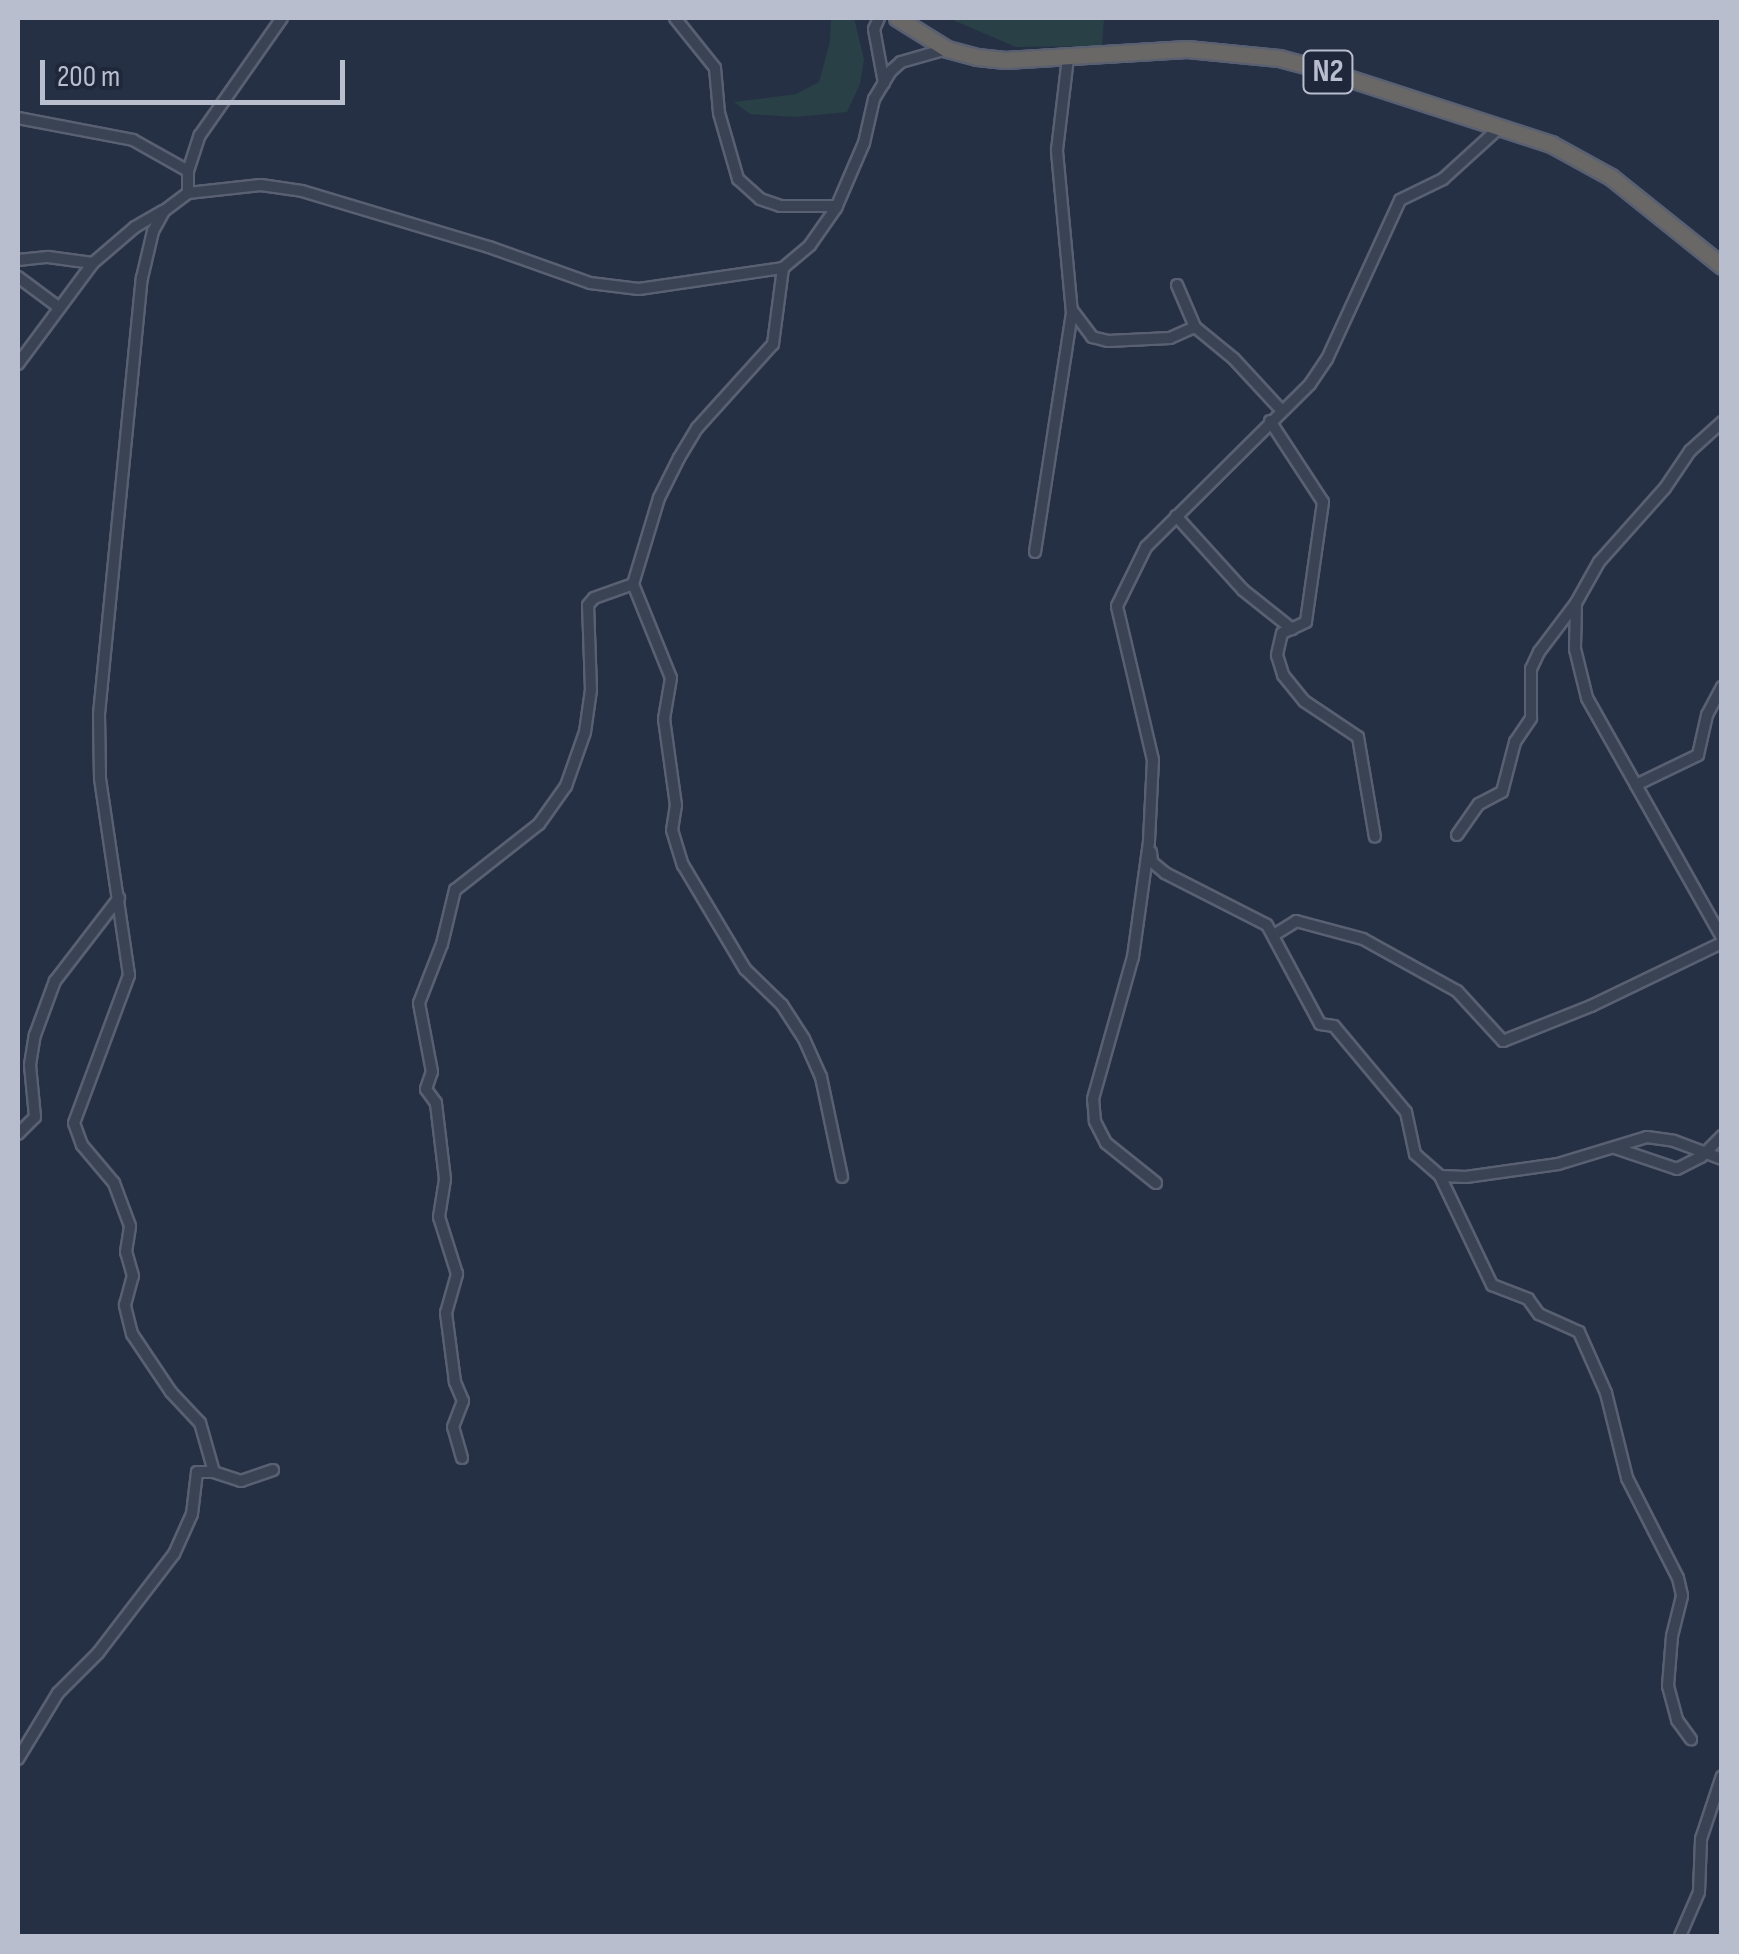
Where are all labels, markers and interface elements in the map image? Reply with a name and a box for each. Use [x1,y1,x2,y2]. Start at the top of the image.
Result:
scale bar [45,40,350,102]
road number: N2 [1300,45,1356,99]
text: 200 m [57,59,120,95]

